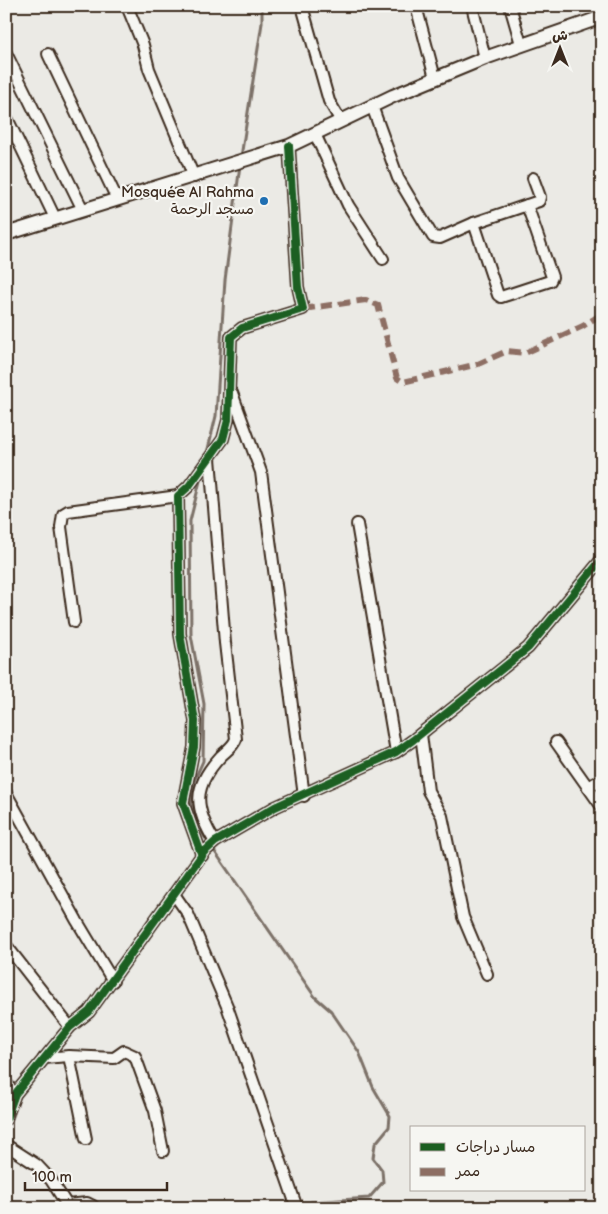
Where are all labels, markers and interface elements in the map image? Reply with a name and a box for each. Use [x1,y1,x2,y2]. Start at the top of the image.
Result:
north arrow [536,22,586,72]
text: ش [552,27,568,44]
place label: Mosquée Al Rahma مسجد الرحمة [121,183,254,219]
marker: Mosquée Al Rahma مسجد الرحمة [258,195,270,207]
legend [410,1126,586,1192]
text: مسار دراجات [456,1138,535,1157]
scale bar [25,1159,168,1191]
text: ممر [454,1162,480,1181]
text: 100 m [32,1168,72,1187]

